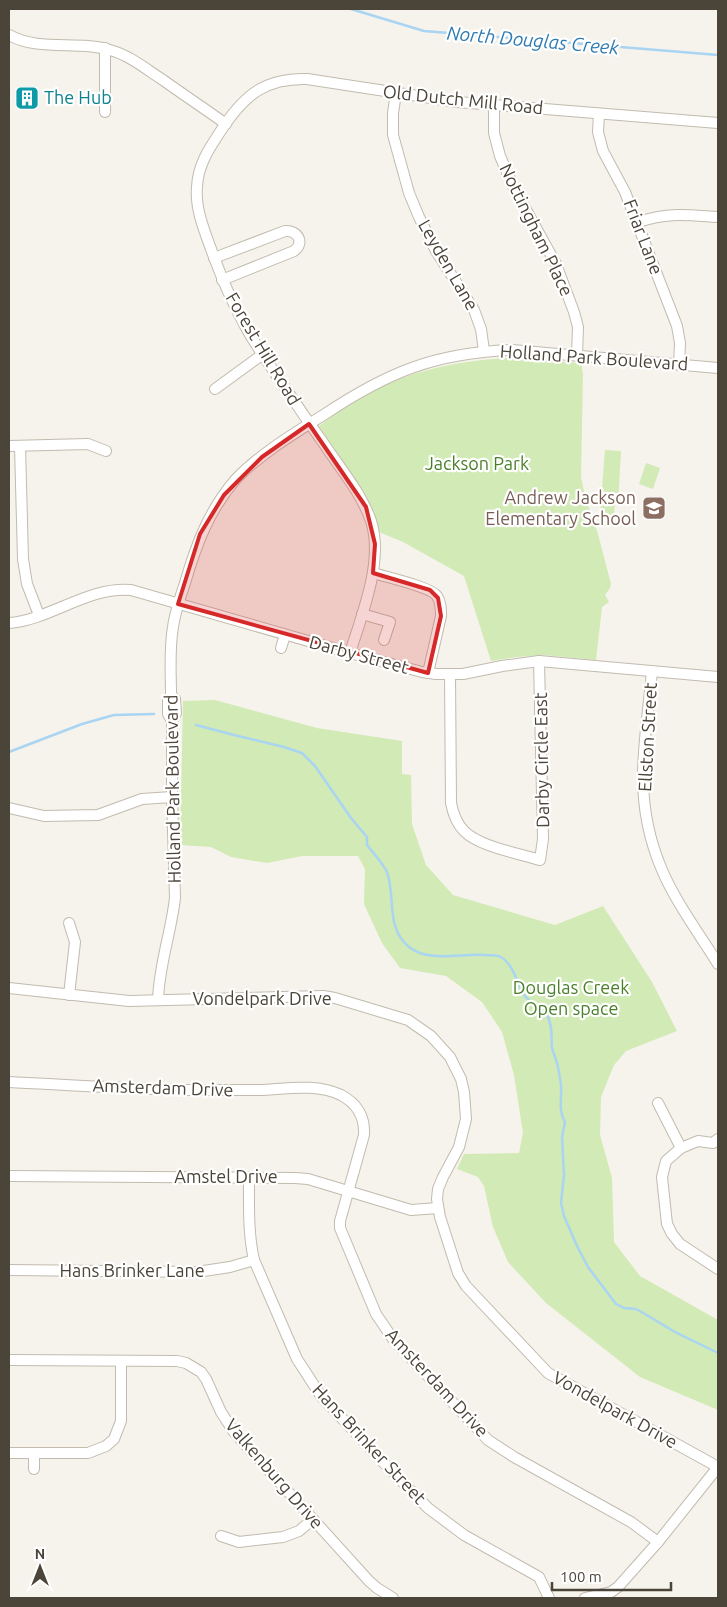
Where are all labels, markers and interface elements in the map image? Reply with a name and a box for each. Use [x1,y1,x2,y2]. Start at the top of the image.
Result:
water label: North Douglas Creek [446,22,620,59]
street label: Old Dutch Mill Road [382,81,544,117]
building icon: The Hub [14,85,40,111]
place label: The Hub [44,87,112,107]
street label: Nottingham Place [496,160,578,299]
street label: Friar Lane [620,196,667,277]
street label: Leyden Lane [415,216,483,313]
street label: Forest Hill Road [222,289,305,408]
street label: Holland Park Boulevard [499,340,689,374]
park label: Jackson Park [425,453,529,473]
place label: Andrew Jackson Elementary School [485,487,636,528]
school or university icon: Andrew Jackson Elementary School [641,495,667,521]
street label: Darby Street [307,631,411,677]
street label: Ellston Street [634,682,660,792]
street label: Darby Circle East [530,692,552,828]
street label: Holland Park Boulevard [160,694,184,884]
park label: Douglas Creek Open space [513,977,629,1018]
street label: Vondelpark Drive [192,988,332,1008]
street label: Amsterdam Drive [92,1075,234,1099]
street label: Amstel Drive [174,1166,278,1186]
street label: Hans Brinker Lane [59,1260,205,1280]
street label: Amsterdam Drive [382,1324,493,1441]
street label: Vondelpark Drive [550,1367,681,1452]
street label: Hans Brinker Street [309,1379,431,1507]
street label: Valkenburg Drive [222,1414,328,1532]
north arrow [15,1542,65,1592]
text: N [35,1546,45,1562]
scale bar [552,1560,671,1592]
text: 100 m [560,1568,602,1585]

